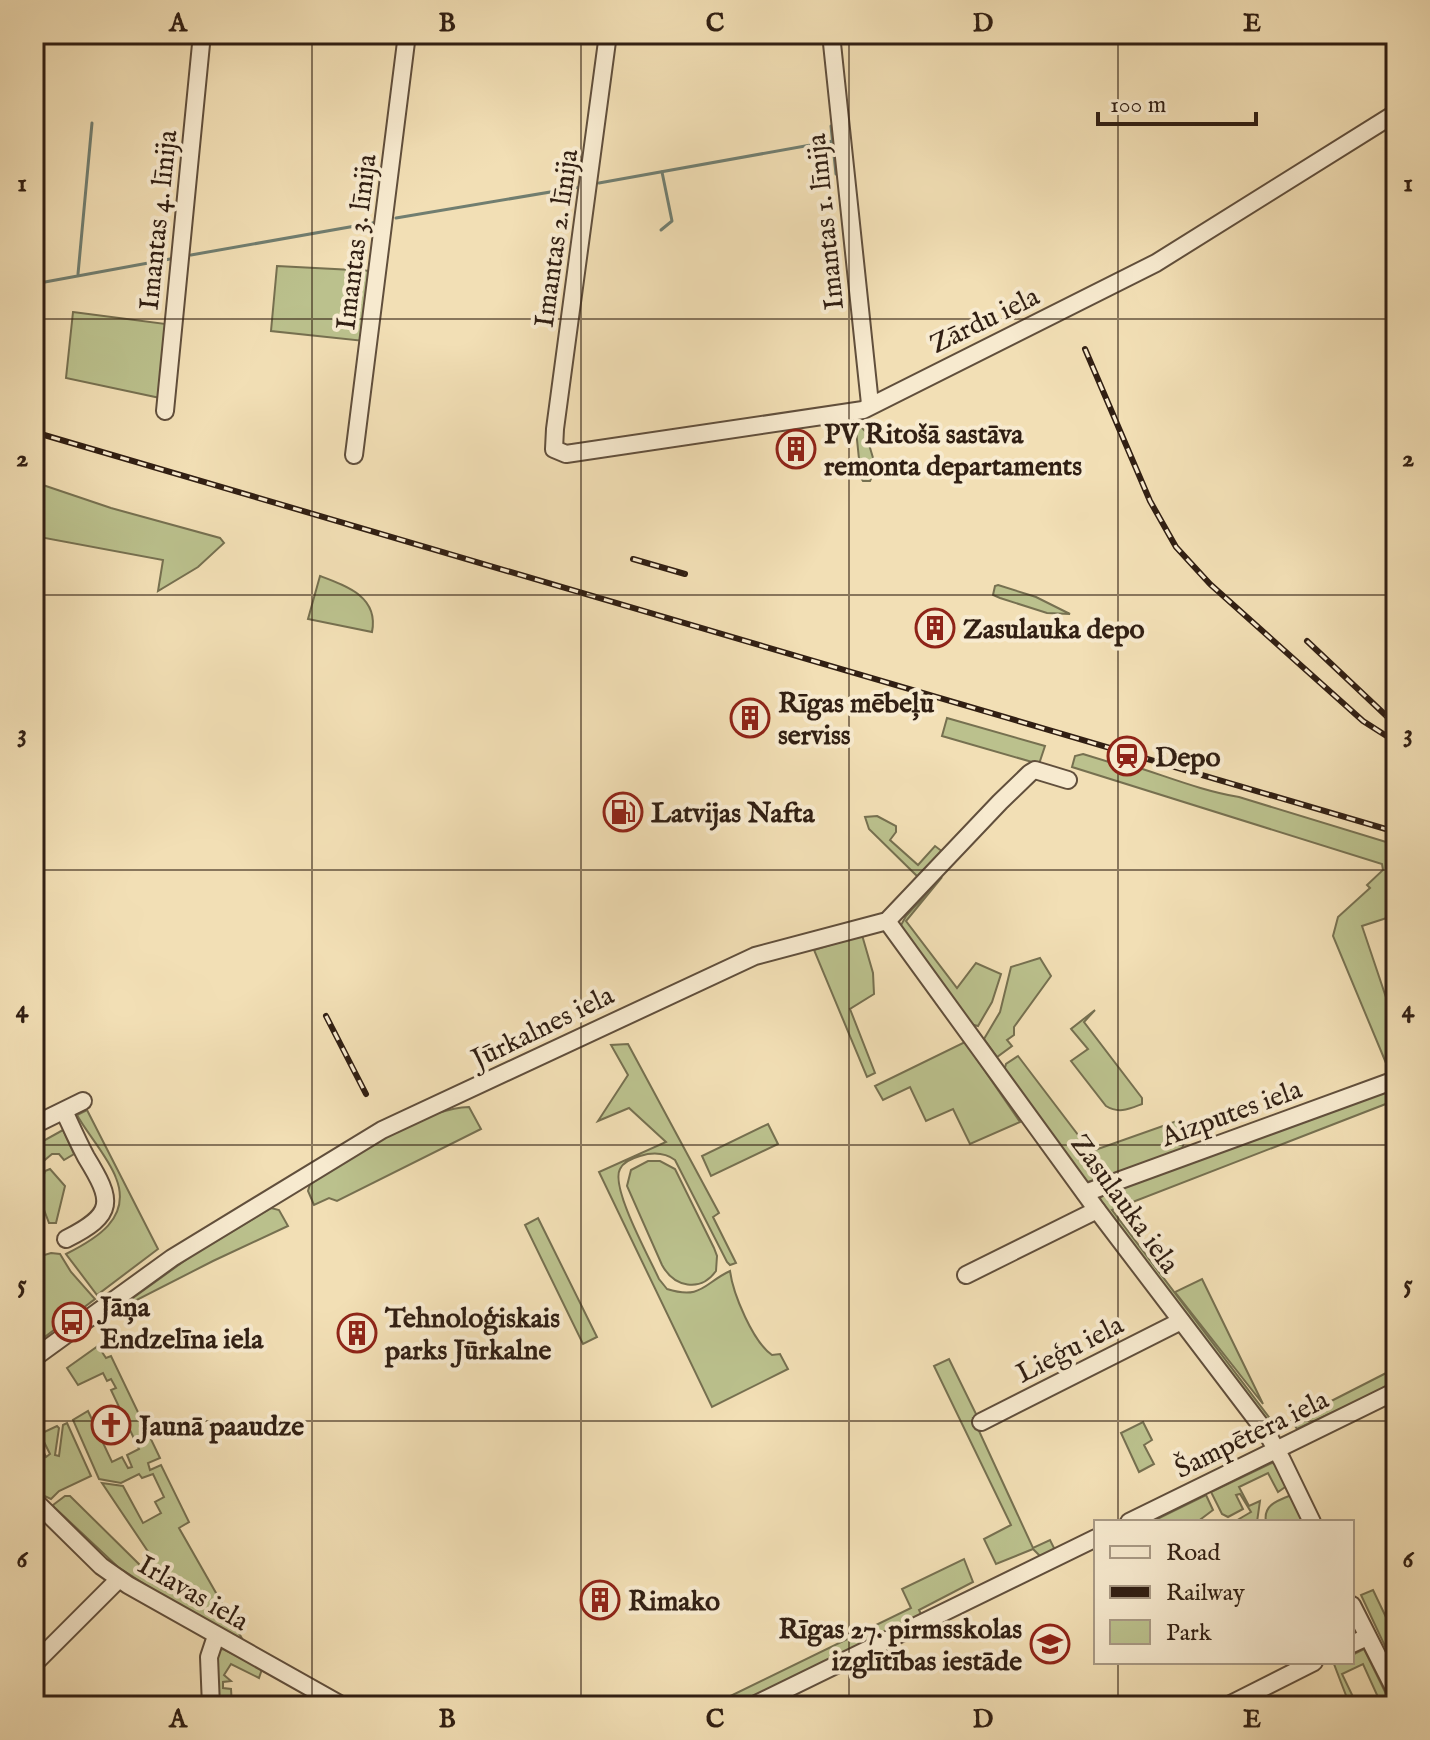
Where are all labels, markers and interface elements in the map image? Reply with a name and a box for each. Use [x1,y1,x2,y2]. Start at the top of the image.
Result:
text: A [168,7,188,40]
text: B [438,7,456,40]
text: C [706,7,725,40]
text: D [973,7,994,40]
text: E [1243,7,1261,40]
scale bar [1098,76,1256,126]
text: 100 m [1110,90,1166,121]
street label: Imantas 4. līnija [133,128,186,312]
street label: Imantas 1. līnija [800,131,853,312]
street label: Imantas 2. līnija [528,146,587,330]
street label: Imantas 3. līnija [329,151,386,332]
text: 1 [17,167,27,200]
text: 1 [1403,167,1413,200]
street label: Zārdu iela [925,279,1046,363]
place label: PV Ritošā sastāva remonta departaments [824,418,1082,485]
building icon: PV Ritošā sastāva remonta departaments [775,428,817,470]
text: 2 [16,442,28,475]
text: 2 [1402,442,1414,475]
building icon: Zasulauka depo [914,607,956,649]
place label: Zasulauka depo [963,613,1145,648]
place label: Rīgas mēbeļu serviss [778,687,935,754]
building icon: Rīgas mēbeļu serviss [729,697,771,739]
text: 3 [17,717,27,750]
text: 3 [1403,717,1413,750]
station icon: Depo [1106,735,1148,777]
place label: Depo [1155,741,1221,776]
fuel station icon: Latvijas Nafta [602,791,644,833]
place label: Latvijas Nafta [651,797,815,832]
street label: Jūrkalnes iela [464,978,621,1079]
text: 4 [16,993,30,1026]
text: 4 [1402,993,1416,1026]
street label: Aizputes iela [1156,1072,1308,1156]
street label: Zasulauka iela [1062,1128,1187,1282]
text: 5 [17,1268,27,1301]
text: 5 [1403,1268,1413,1301]
place label: Jāņa Endzelīna iela [96,1291,264,1358]
bus stop icon: Jāņa Endzelīna iela [51,1301,93,1343]
place label: Tehnoloģiskais parks Jūrkalne [384,1302,560,1369]
street label: Lieģu iela [1011,1308,1131,1392]
building icon: Tehnoloģiskais parks Jūrkalne [336,1312,378,1354]
street label: Šampētera iela [1169,1383,1336,1488]
church icon: Jaunā paaudze [90,1404,132,1446]
place label: Jaunā paaudze [135,1410,304,1445]
legend [1094,1520,1354,1664]
text: Road [1166,1538,1220,1569]
text: 6 [17,1543,29,1576]
text: 6 [1403,1543,1415,1576]
street label: Irlavas iela [131,1548,255,1640]
text: Railway [1166,1578,1245,1609]
building icon: Rimako [579,1579,621,1621]
place label: Rimako [628,1585,720,1620]
place label: Rīgas 27. pirmsskolas izglītības iestāde [779,1613,1022,1680]
text: Park [1166,1618,1212,1649]
school or university icon: Rīgas 27. pirmsskolas izglītības iestāde [1029,1623,1071,1665]
text: A [168,1703,188,1736]
text: B [438,1703,456,1736]
text: C [706,1703,725,1736]
text: D [973,1703,994,1736]
text: E [1243,1703,1261,1736]

